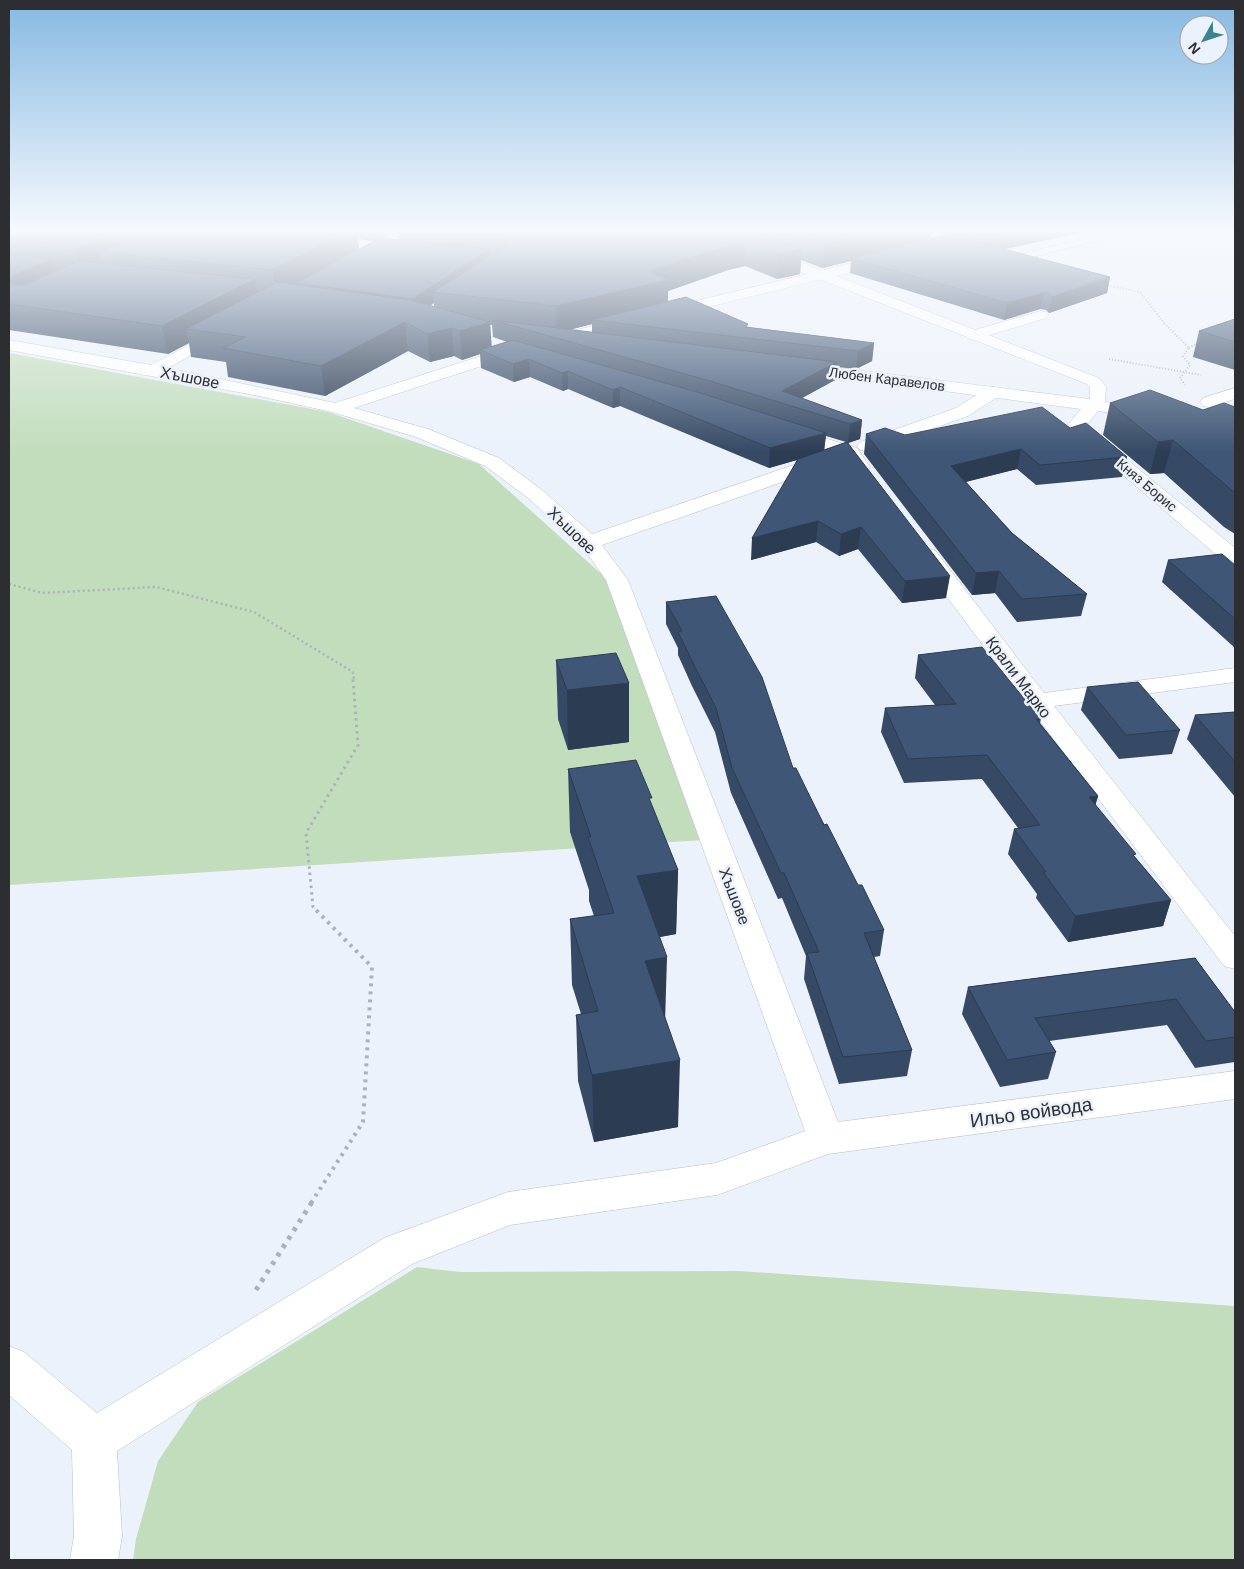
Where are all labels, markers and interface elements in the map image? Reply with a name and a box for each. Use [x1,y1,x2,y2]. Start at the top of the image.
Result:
north arrow [1179,15,1229,65]
text: N [1185,39,1203,57]
street label: Хъшове [159,363,221,392]
street label: Любен Каравелов [828,364,946,394]
street label: Княз Борис [1114,455,1180,515]
street label: Хъшове [544,504,599,557]
street label: Крали Марко [983,633,1055,721]
street label: Хъшове [716,865,753,927]
street label: Ильо войвода [969,1093,1094,1131]

